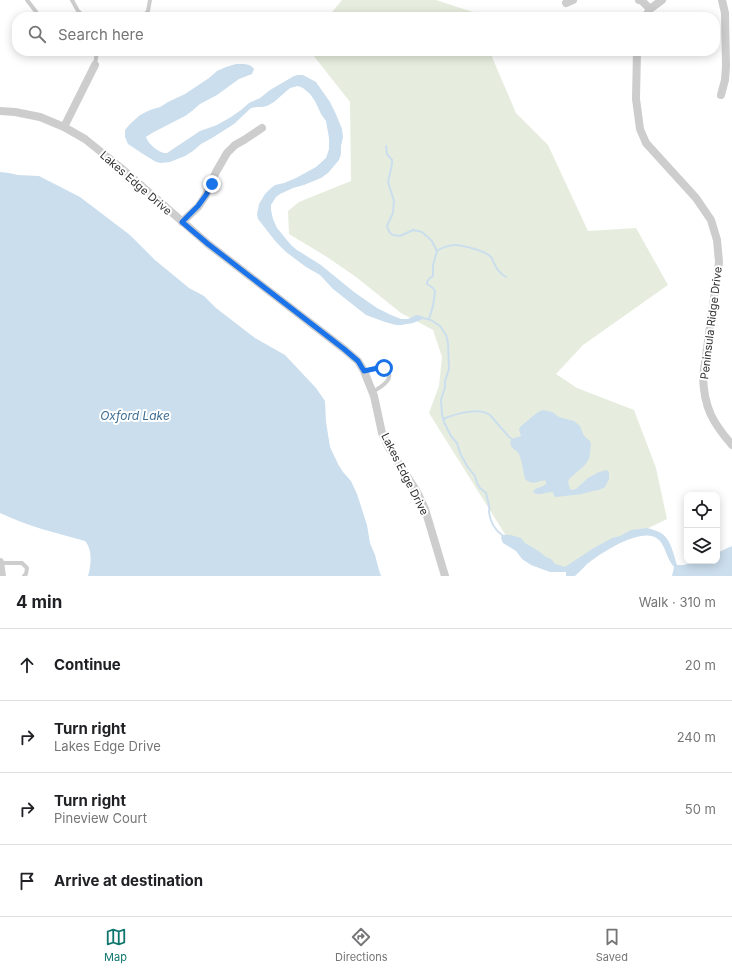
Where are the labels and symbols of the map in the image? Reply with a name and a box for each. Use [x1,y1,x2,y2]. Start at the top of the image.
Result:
street label: Lakes Edge Drive [97,148,175,218]
route end [203,175,221,193]
street label: Peninsula Ridge Drive [697,266,725,380]
route start [375,359,393,377]
water label: Oxford Lake [100,408,170,423]
street label: Lakes Edge Drive [378,431,432,517]

